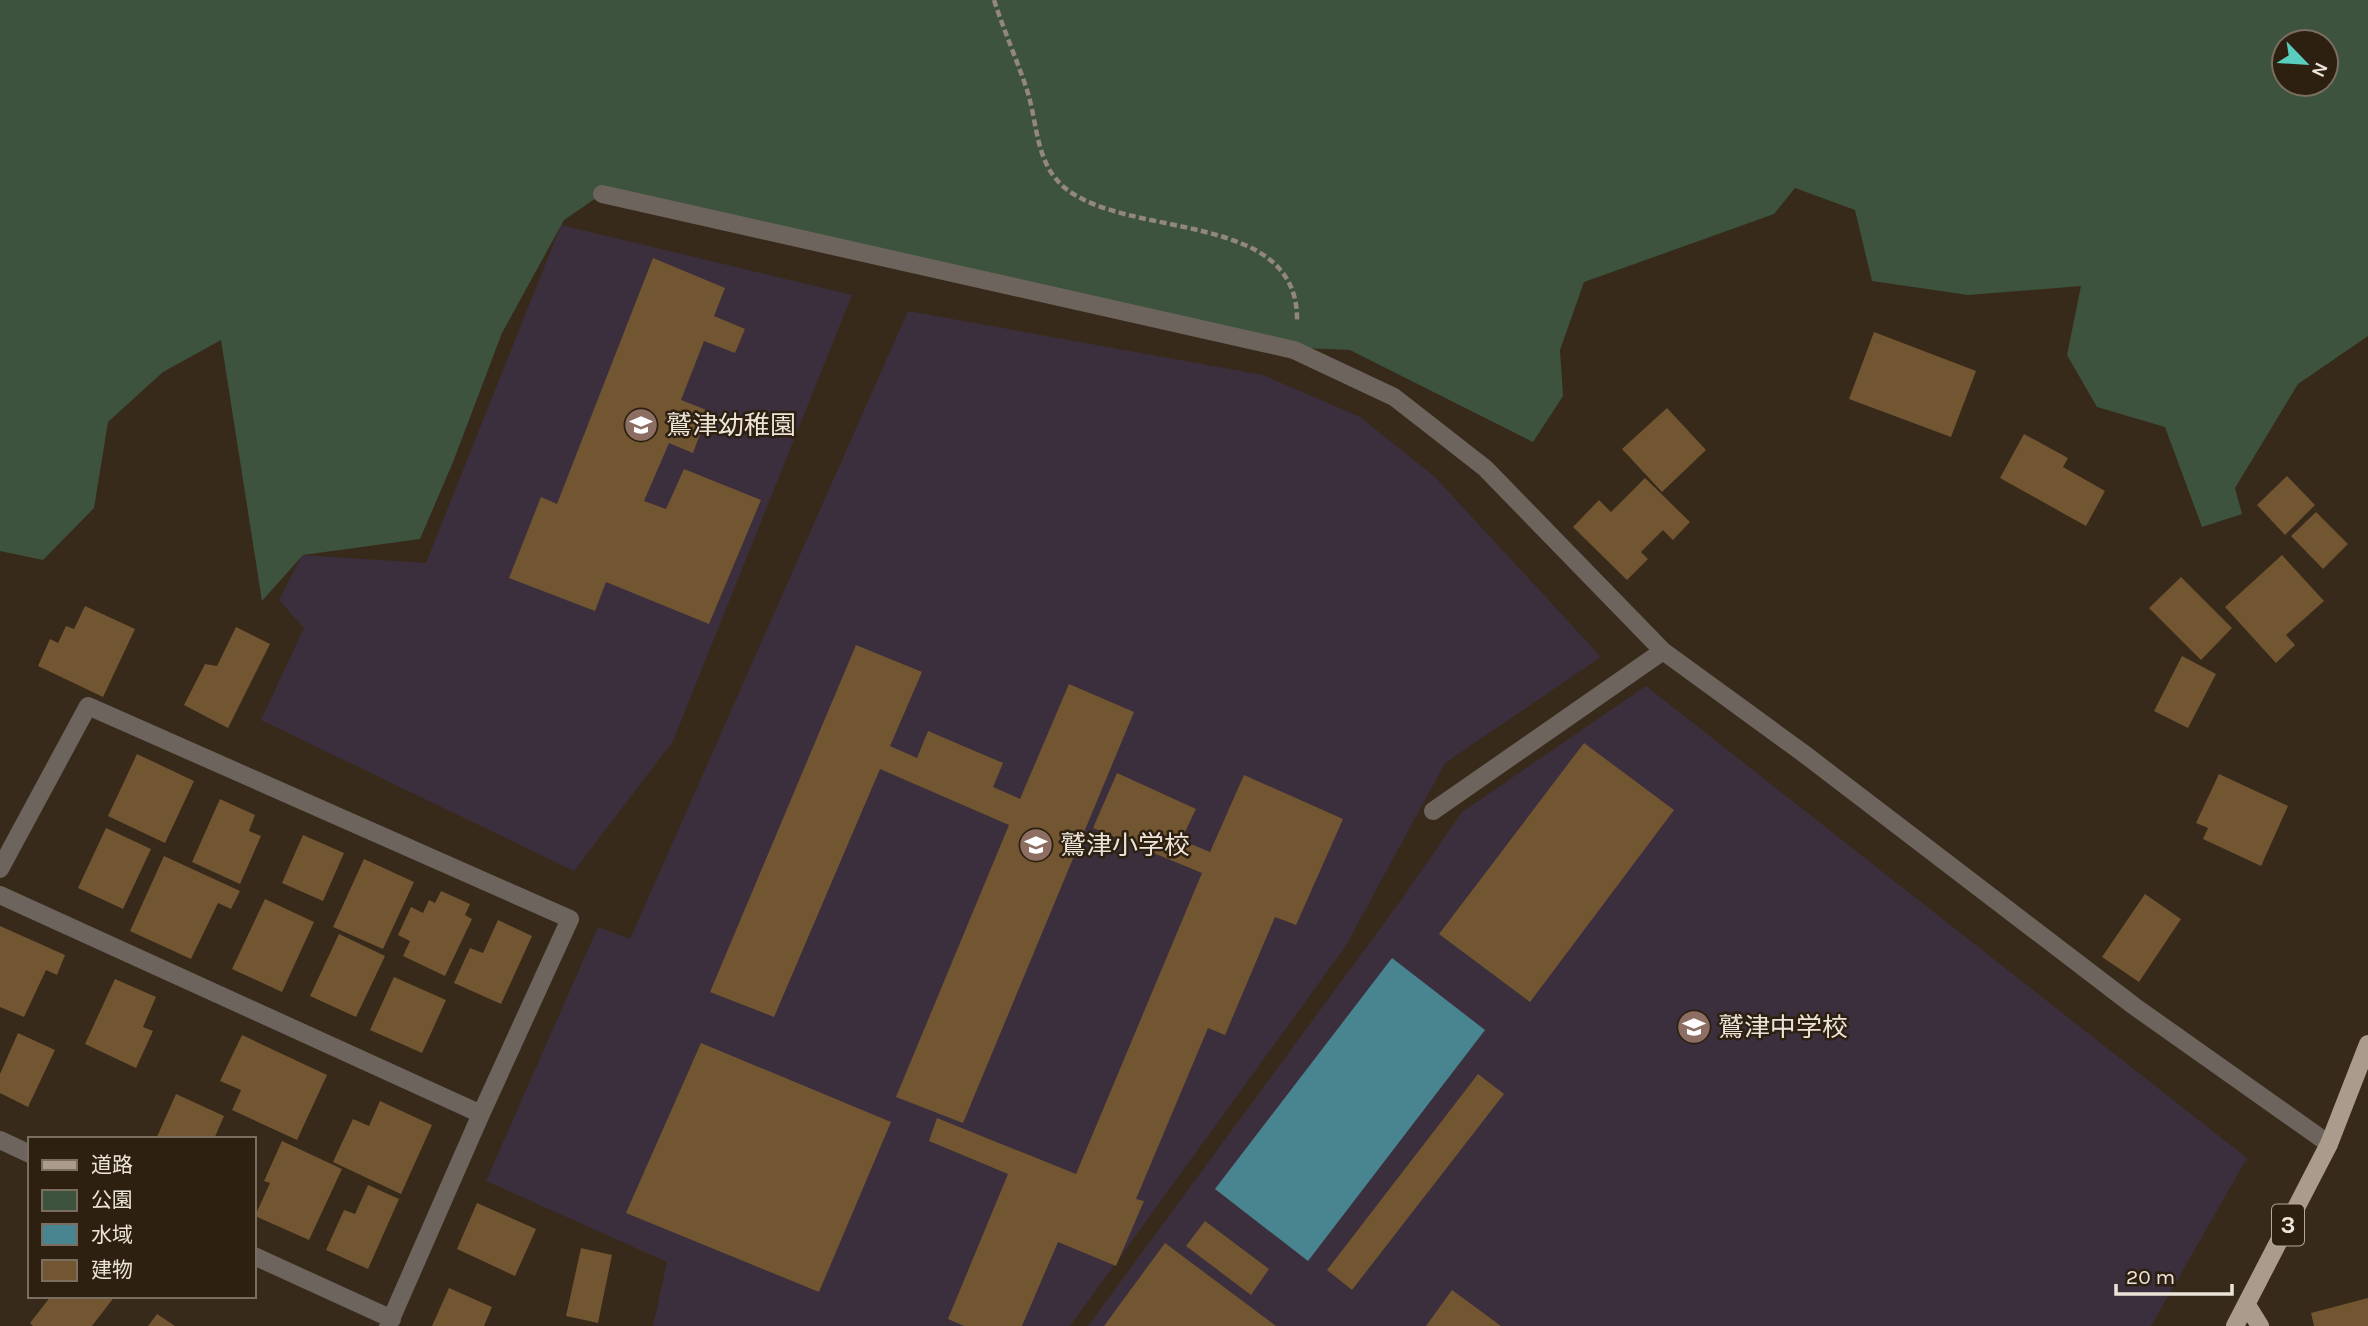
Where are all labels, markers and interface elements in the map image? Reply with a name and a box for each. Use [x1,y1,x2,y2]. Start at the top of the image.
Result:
north arrow [2270,28,2340,98]
text: N [2307,59,2332,81]
school or university icon: 鷲津幼稚園 [622,406,660,444]
place label: 鷲津幼稚園 [666,410,796,441]
school or university icon: 鷲津小学校 [1017,826,1055,864]
place label: 鷲津小学校 [1060,830,1190,861]
school or university icon: 鷲津中学校 [1675,1008,1713,1046]
place label: 鷲津中学校 [1718,1012,1848,1043]
legend [28,1137,256,1298]
text: 道路 [91,1153,133,1177]
text: 公園 [91,1188,133,1212]
road number: 3 [2272,1204,2304,1246]
text: 水域 [91,1223,133,1247]
scale bar [2116,1252,2232,1296]
text: 建物 [91,1258,133,1282]
text: 20 m [2126,1265,2175,1289]

